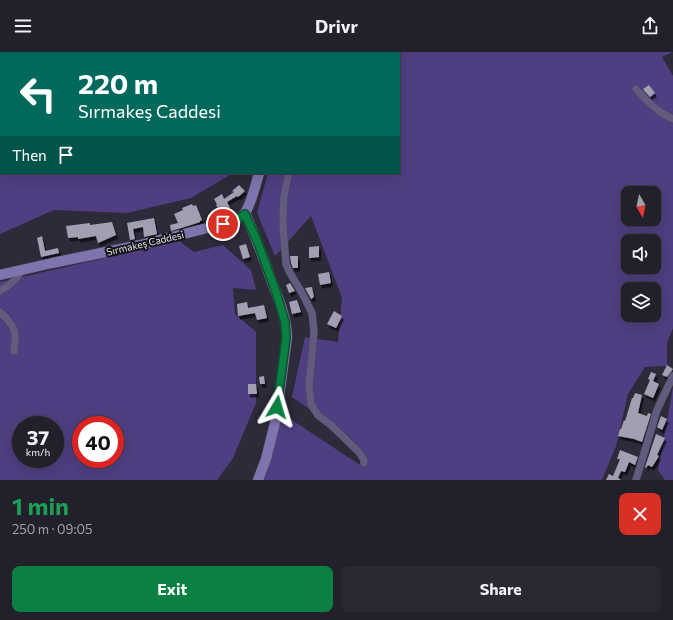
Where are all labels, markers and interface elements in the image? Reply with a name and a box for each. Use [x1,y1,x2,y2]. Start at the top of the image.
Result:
icon: menu [12,15,34,37]
text: Drivr [315,15,358,37]
icon: share [639,15,661,37]
text: 220 m [78,66,158,100]
icon: left [12,68,64,120]
text: Sırmakeş Caddesi [78,100,221,122]
icon: arrive [55,144,77,166]
text: Then [12,146,47,164]
north arrow [621,186,661,226]
map controls [621,186,661,322]
pin [206,207,240,241]
icon: arrive [212,213,234,235]
street label: Sırmakeş Caddesi [105,228,185,258]
button: sound [621,234,661,274]
button: layers [621,282,661,322]
position arrow [256,386,298,428]
speed limit sign: 40 [72,416,124,468]
text: 37 [27,425,49,449]
text: km/h [26,446,50,458]
text: 1 min [12,491,69,520]
button: close [619,493,661,535]
text: 250 m · 09:05 [12,521,92,537]
button: Exit [12,566,333,612]
button: Share [341,566,661,612]

